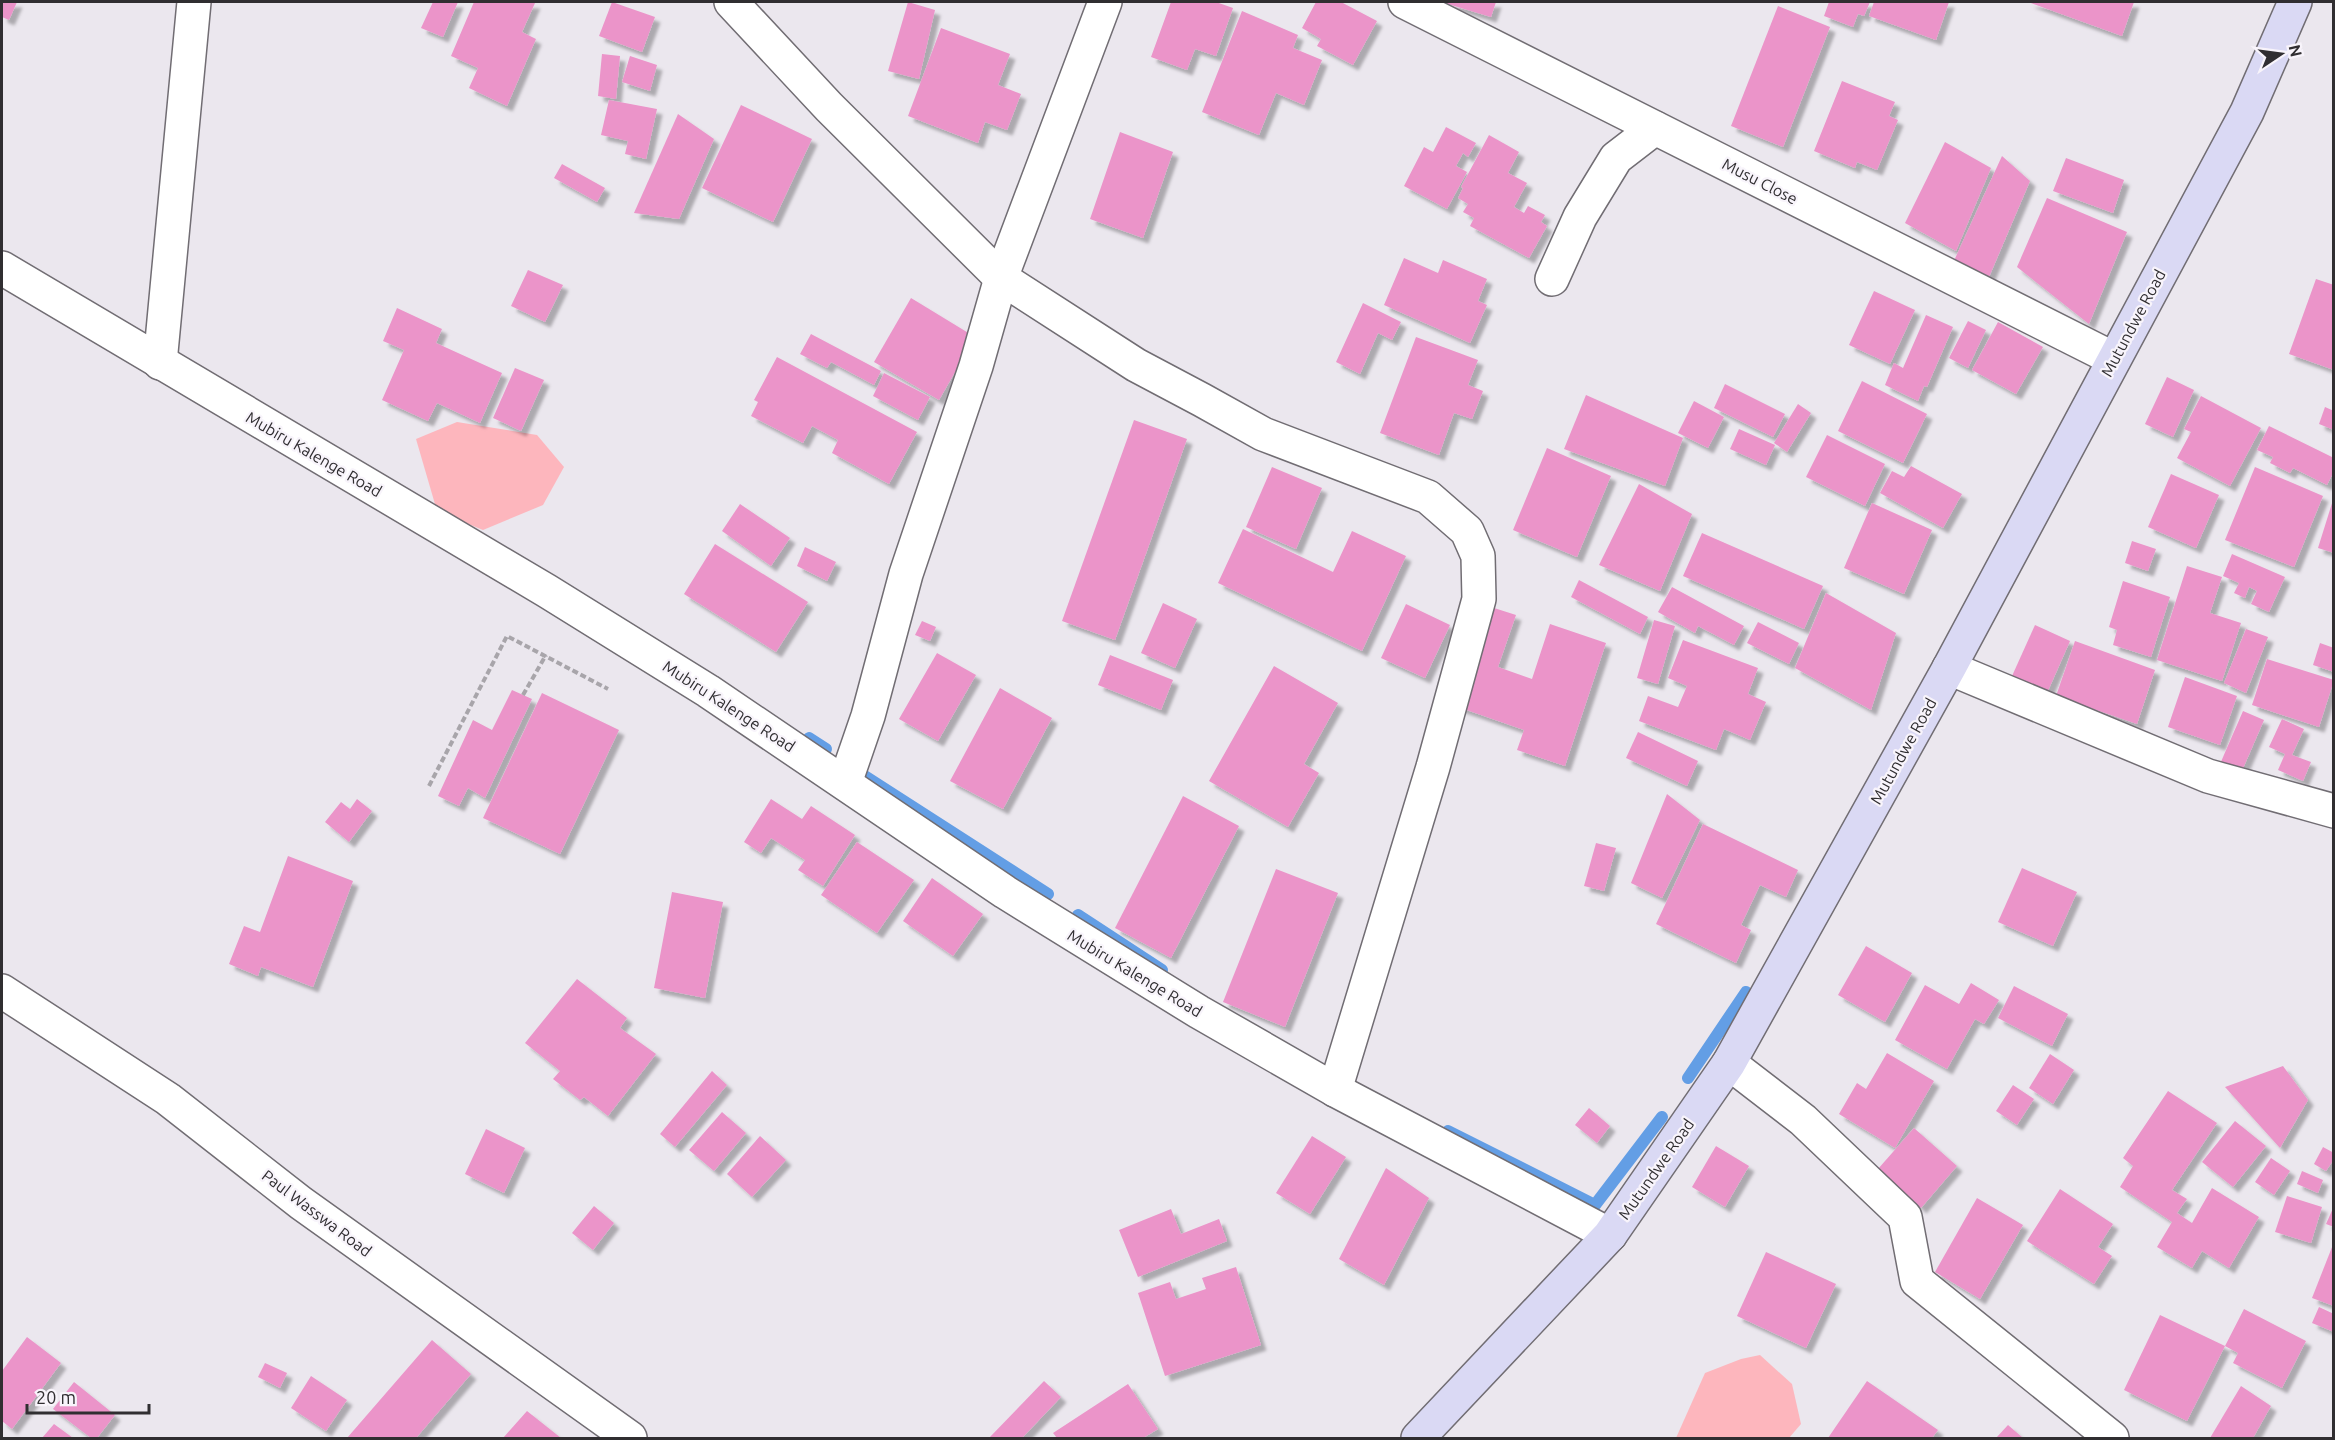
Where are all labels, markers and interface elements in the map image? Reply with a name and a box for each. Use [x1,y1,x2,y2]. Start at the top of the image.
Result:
north arrow [2251,24,2311,84]
text: N [2286,43,2306,58]
street label: Musu Close [1719,154,1801,208]
street label: Mutundwe Road [2097,266,2169,380]
street label: Mubiru Kalenge Road [243,408,385,500]
street label: Mubiru Kalenge Road [660,657,798,755]
street label: Mutundwe Road [1866,695,1940,807]
street label: Mubiru Kalenge Road [1064,926,1206,1020]
street label: Mutundwe Road [1615,1115,1697,1223]
street label: Paul Wasswa Road [259,1166,375,1260]
scale bar [27,1377,148,1415]
text: 20 m [36,1387,76,1407]

